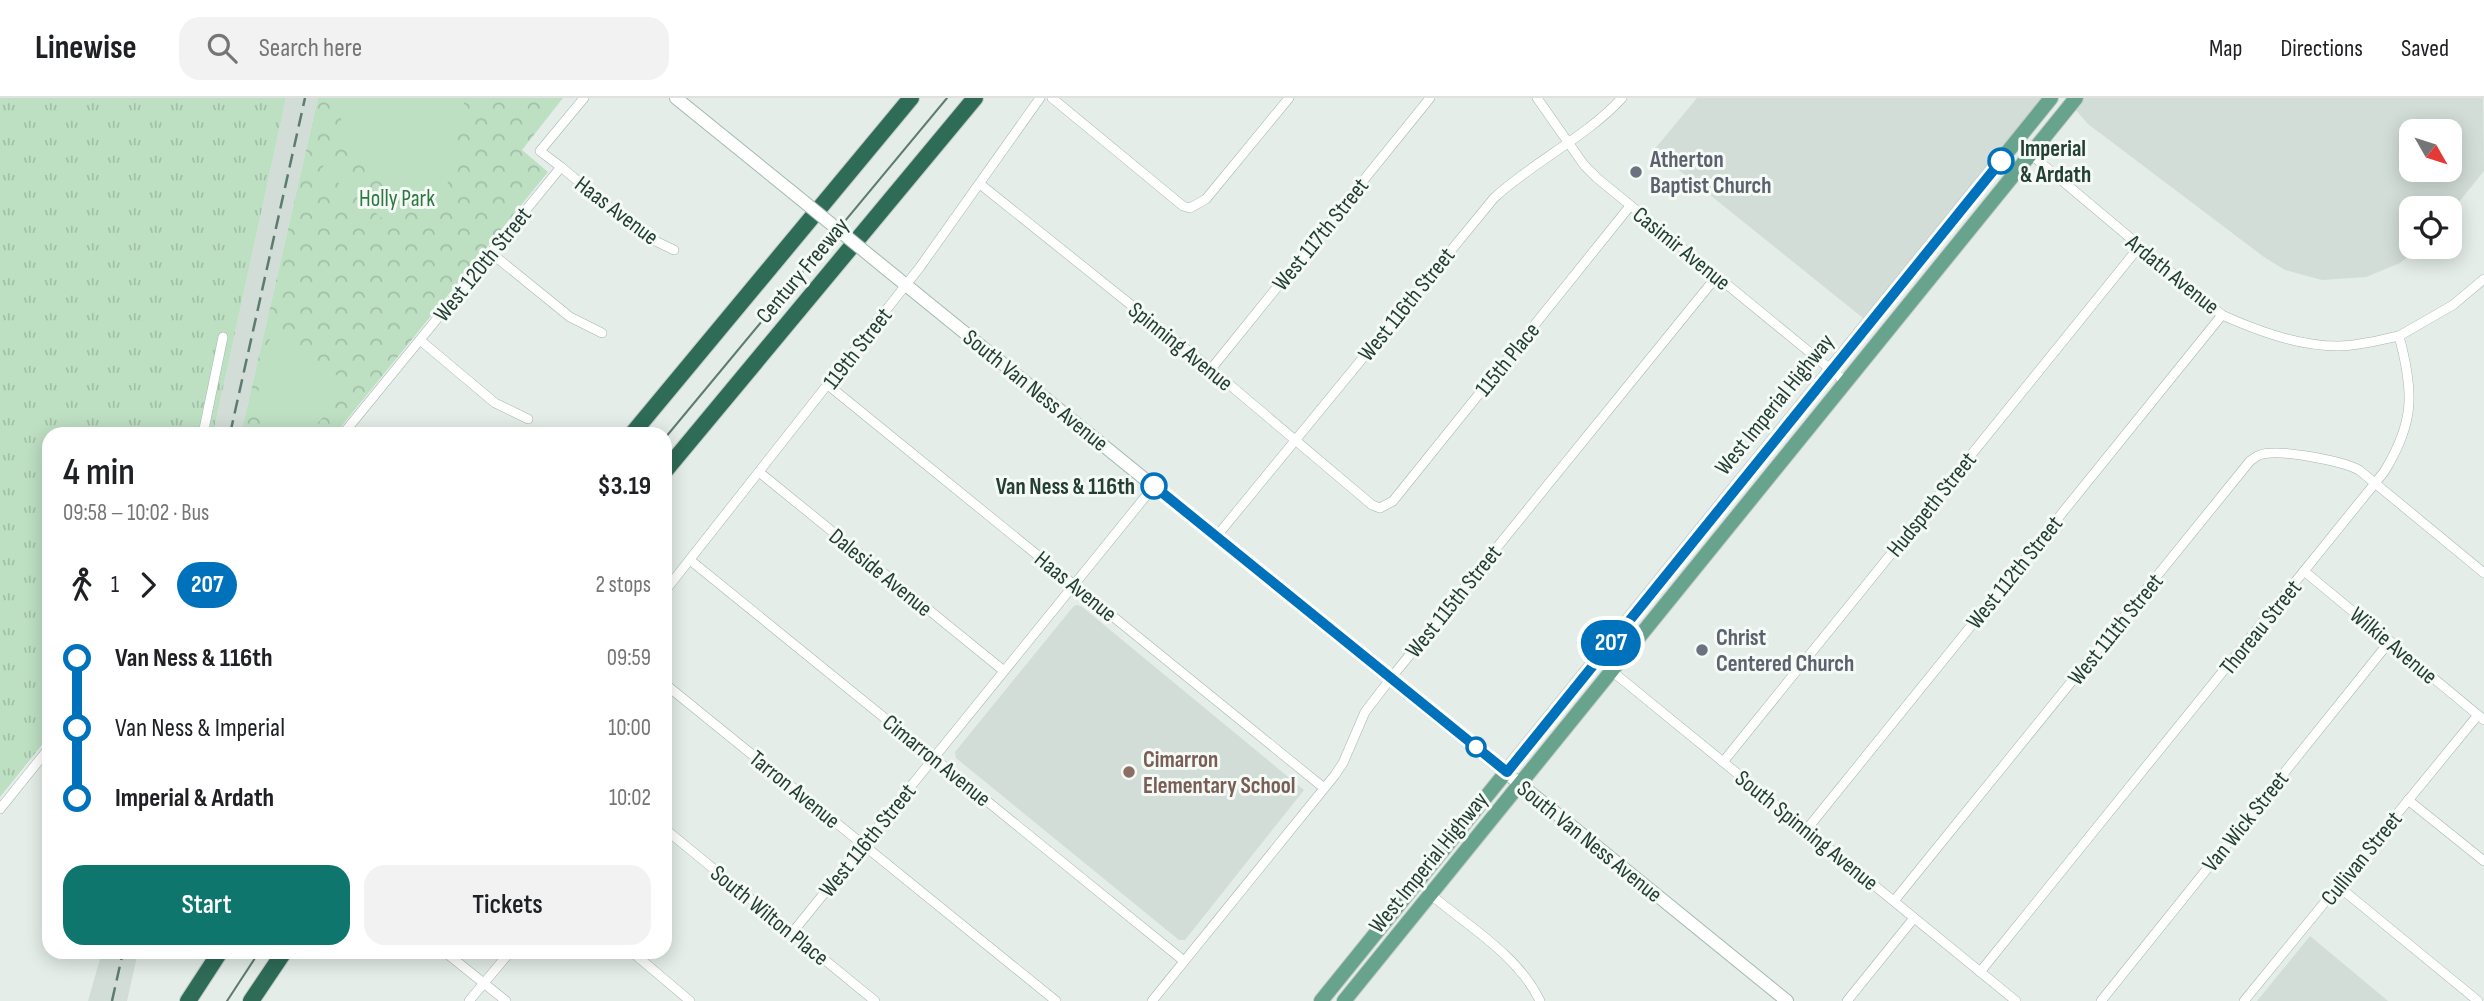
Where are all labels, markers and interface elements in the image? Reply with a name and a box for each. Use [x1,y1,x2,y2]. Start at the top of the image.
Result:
search box [179,17,669,80]
text: Linewise [35,28,137,68]
icon: search [203,29,241,67]
text: Search here [259,33,362,64]
text: Map [2209,34,2242,63]
text: Directions [2280,34,2363,63]
text: Saved [2401,34,2449,63]
north arrow [2399,119,2462,182]
map controls [2399,119,2462,259]
place label: Imperial & Ardath [2020,135,2091,189]
place label: Atherton Baptist Church [1649,146,1772,200]
marker: Imperial & Ardath [1988,148,2014,174]
marker: Atherton Baptist Church [1628,164,1644,180]
street label: Haas Avenue [569,170,664,251]
street label: West 117th Street [1267,172,1375,297]
park label: Holly Park [359,185,435,213]
button: locate [2399,196,2462,259]
street label: West 120th Street [428,201,538,328]
street label: Casimir Avenue [1627,201,1736,297]
street label: Century Freeway [750,212,855,329]
street label: Ardath Avenue [2119,228,2225,321]
street label: West 116th Street [1352,242,1461,367]
street label: Spinning Avenue [1122,296,1238,397]
street label: 119th Street [817,302,898,395]
street label: 115th Place [1470,317,1546,402]
street label: South Van Ness Avenue [957,324,1114,458]
street label: West Imperial Highway [1709,328,1840,481]
street label: Hudspeth Street [1881,447,1983,563]
text: 4 min [63,450,135,495]
text: $3.19 [597,471,651,502]
place label: Van Ness & 116th [996,473,1135,501]
marker: Van Ness & 116th [1141,473,1167,499]
text: 09:58 – 10:02 · Bus [63,499,209,527]
street label: West 112th Street [1961,510,2069,635]
street label: Daleside Avenue [823,523,938,623]
street label: West 115th Street [1400,540,1508,664]
street label: Haas Avenue [1029,545,1122,628]
icon: walk [63,566,101,604]
icon: forward [129,566,167,604]
street label: West 111th Street [2062,568,2169,691]
text: 207 [191,570,223,599]
text: 1 [111,571,119,599]
text: 2 stops [595,571,651,599]
street label: Thoreau Street [2214,574,2308,681]
street label: Wilkie Avenue [2344,601,2443,690]
line badge: 207 [1571,620,1651,666]
place label: Christ Centered Church [1716,624,1854,678]
text: 207 [1595,628,1627,657]
marker: Christ Centered Church [1694,642,1710,658]
text: Van Ness & 116th [115,643,272,674]
text: 09:59 [607,644,651,672]
street label: Cimarron Avenue [877,709,996,813]
text: Van Ness & Imperial [115,713,285,744]
text: 10:00 [608,714,651,742]
unlabelled marker [1466,737,1486,757]
street label: Tarron Avenue [743,745,845,835]
place label: Cimarron Elementary School [1143,746,1295,800]
marker: Cimarron Elementary School [1121,764,1137,780]
street label: South Spinning Avenue [1729,765,1884,897]
street label: Van Wick Street [2197,766,2295,878]
street label: South Van Ness Avenue [1511,775,1668,909]
street label: West 116th Street [813,778,922,903]
text: Imperial & Ardath [115,783,274,814]
text: 10:02 [609,784,651,812]
street label: West Imperial Highway [1363,786,1494,939]
street label: Cullivan Street [2315,806,2408,912]
street label: South Wilton Place [705,860,834,972]
button: Start [63,865,350,945]
button: Tickets [364,865,651,945]

